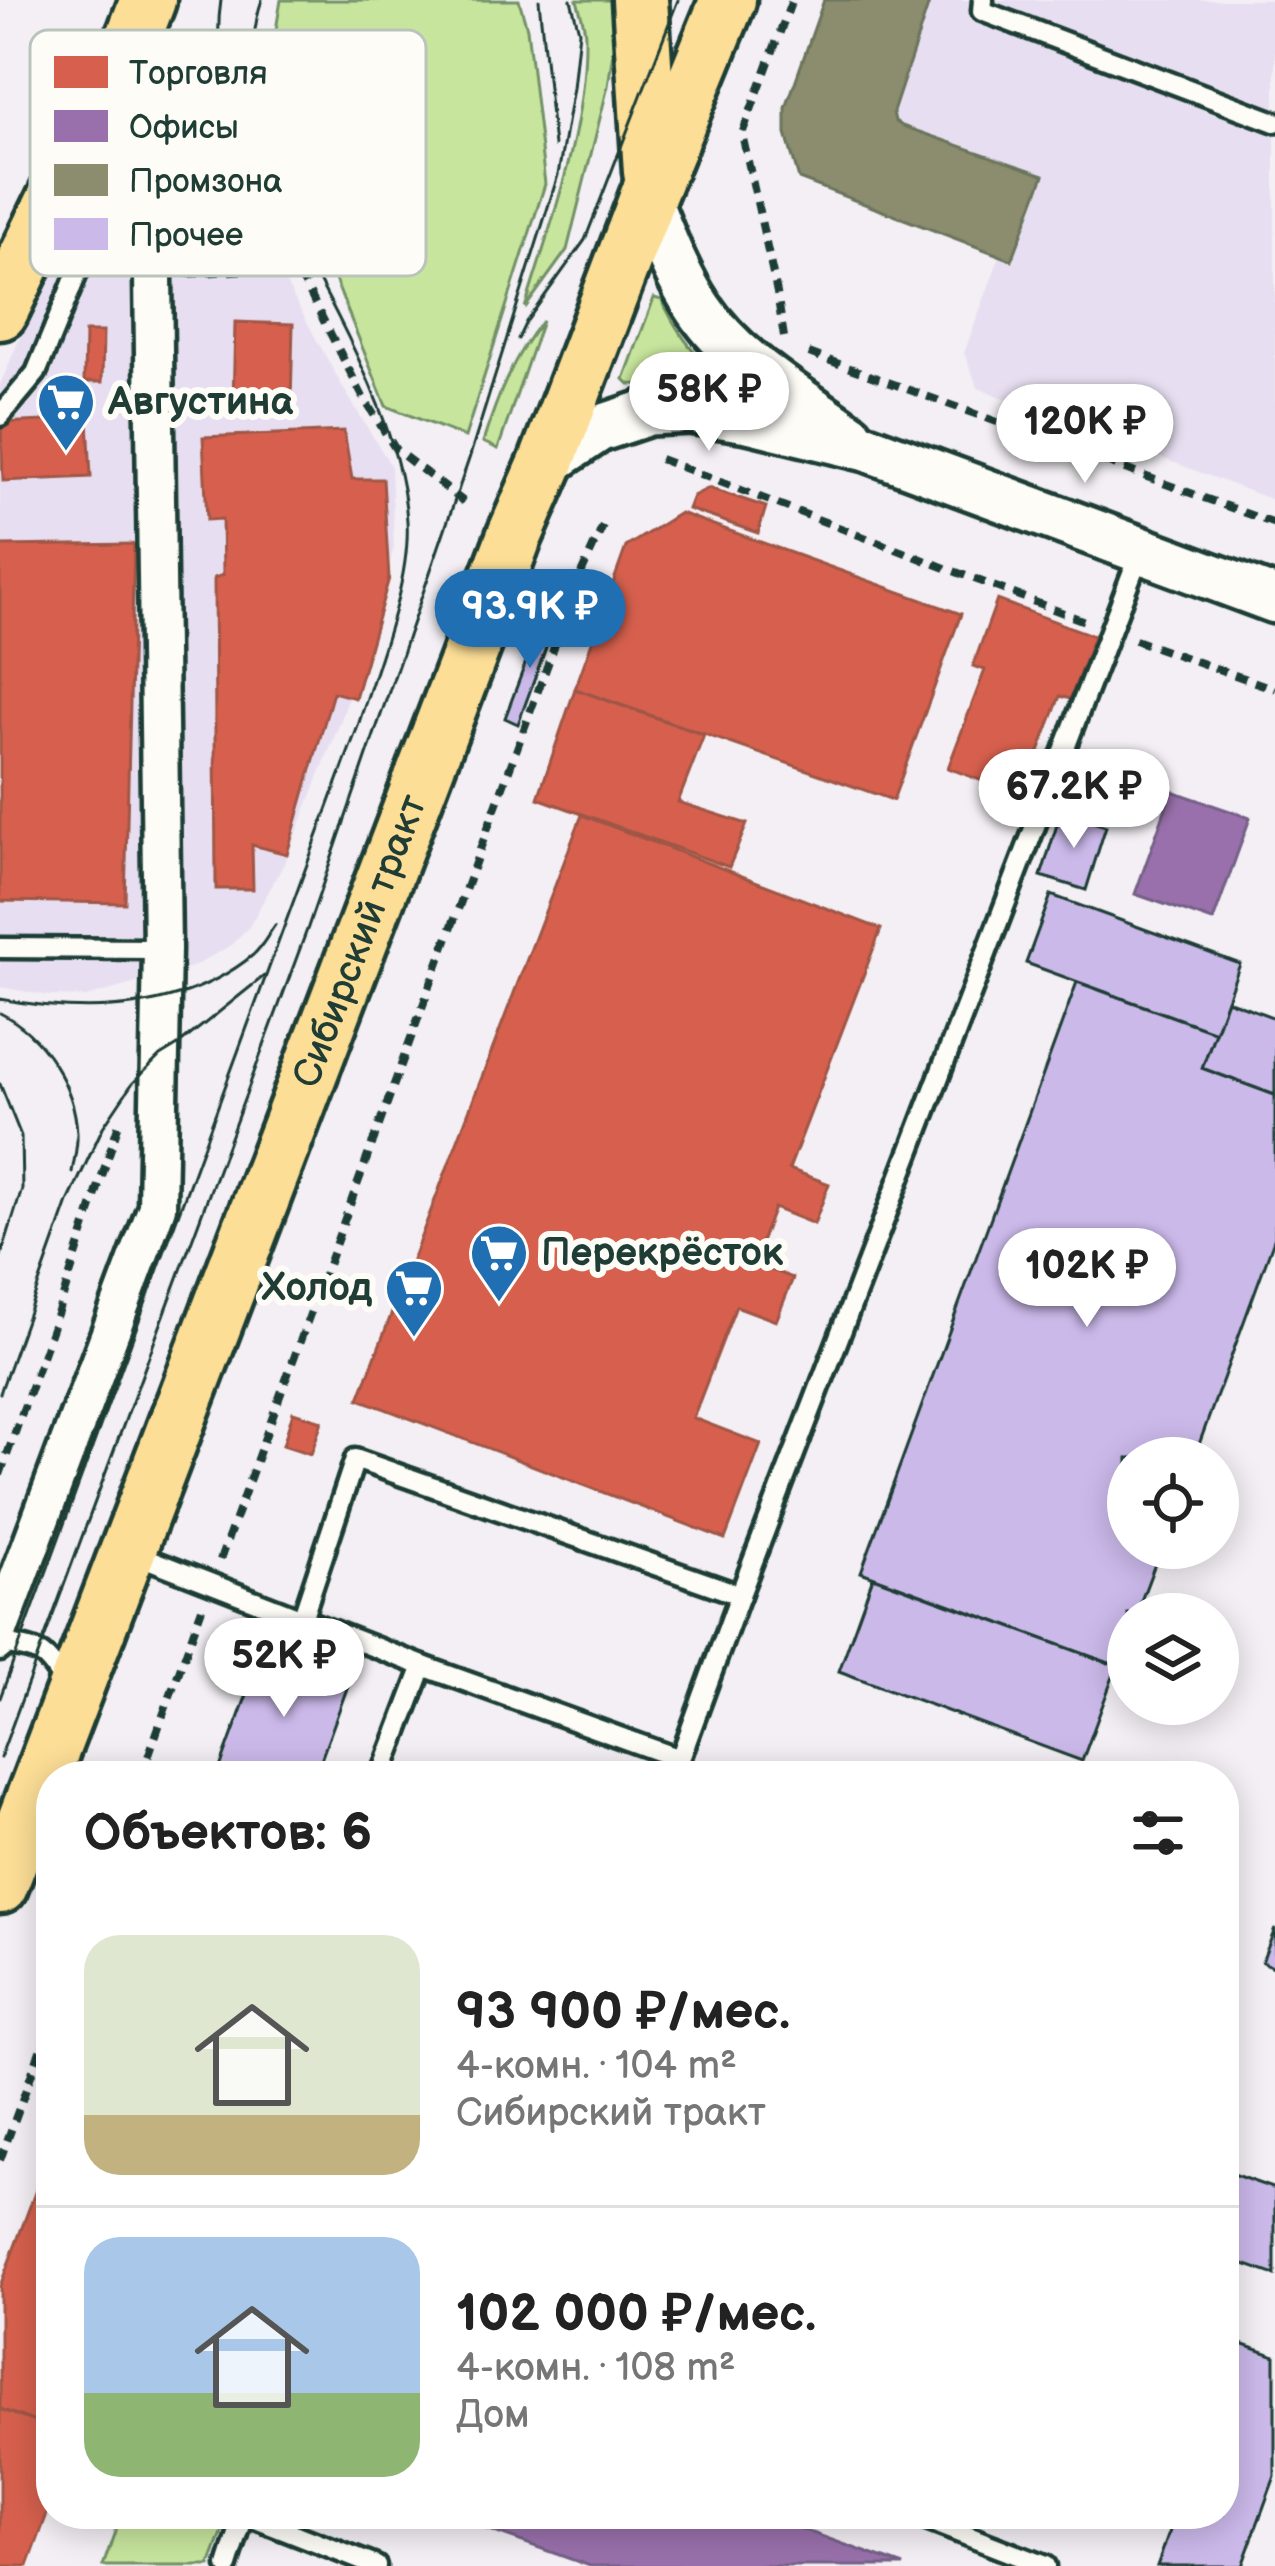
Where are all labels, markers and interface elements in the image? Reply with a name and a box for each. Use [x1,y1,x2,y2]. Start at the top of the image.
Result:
legend [30,30,426,276]
text: Торговля [129,54,268,94]
text: Офисы [129,108,239,148]
text: Промзона [129,162,283,202]
text: Прочее [129,216,243,256]
pin: 58K ₽ [625,352,793,454]
text: 58K ₽ [656,367,762,414]
supermarket icon: Августина [35,371,97,453]
place label: Августина [107,379,293,426]
pin: 120K ₽ [987,384,1183,486]
text: 120K ₽ [1023,399,1147,446]
pin: 93.9K ₽ [419,569,641,671]
text: 93.9K ₽ [462,584,598,631]
pin: 67.2K ₽ [963,749,1185,851]
text: 67.2K ₽ [1006,764,1142,811]
street label: Сибирский тракт [283,788,437,1094]
supermarket icon: Перекрёсток [468,1222,530,1304]
pin: 102K ₽ [989,1228,1185,1330]
place label: Перекрёсток [541,1230,784,1277]
text: 102K ₽ [1025,1243,1149,1290]
supermarket icon: Холод [383,1257,445,1339]
place label: Холод [261,1265,373,1312]
map controls [1107,1437,1239,1725]
button: locate [1107,1437,1239,1569]
button: layers [1107,1593,1239,1725]
pin: 52K ₽ [200,1618,368,1720]
text: 52K ₽ [231,1633,337,1680]
icon: filters [1125,1800,1191,1866]
text: Объектов: 6 [84,1803,372,1864]
text: 93 900 ₽/мес. [456,1982,790,2043]
icon: home [180,1983,324,2127]
text: 4-комн. · 104 m² [456,2043,737,2090]
text: Сибирский тракт [456,2090,766,2137]
text: 102 000 ₽/мес. [456,2284,816,2345]
icon: home [180,2285,324,2429]
text: 4-комн. · 108 m² [456,2345,736,2392]
text: Дом [456,2392,530,2439]

